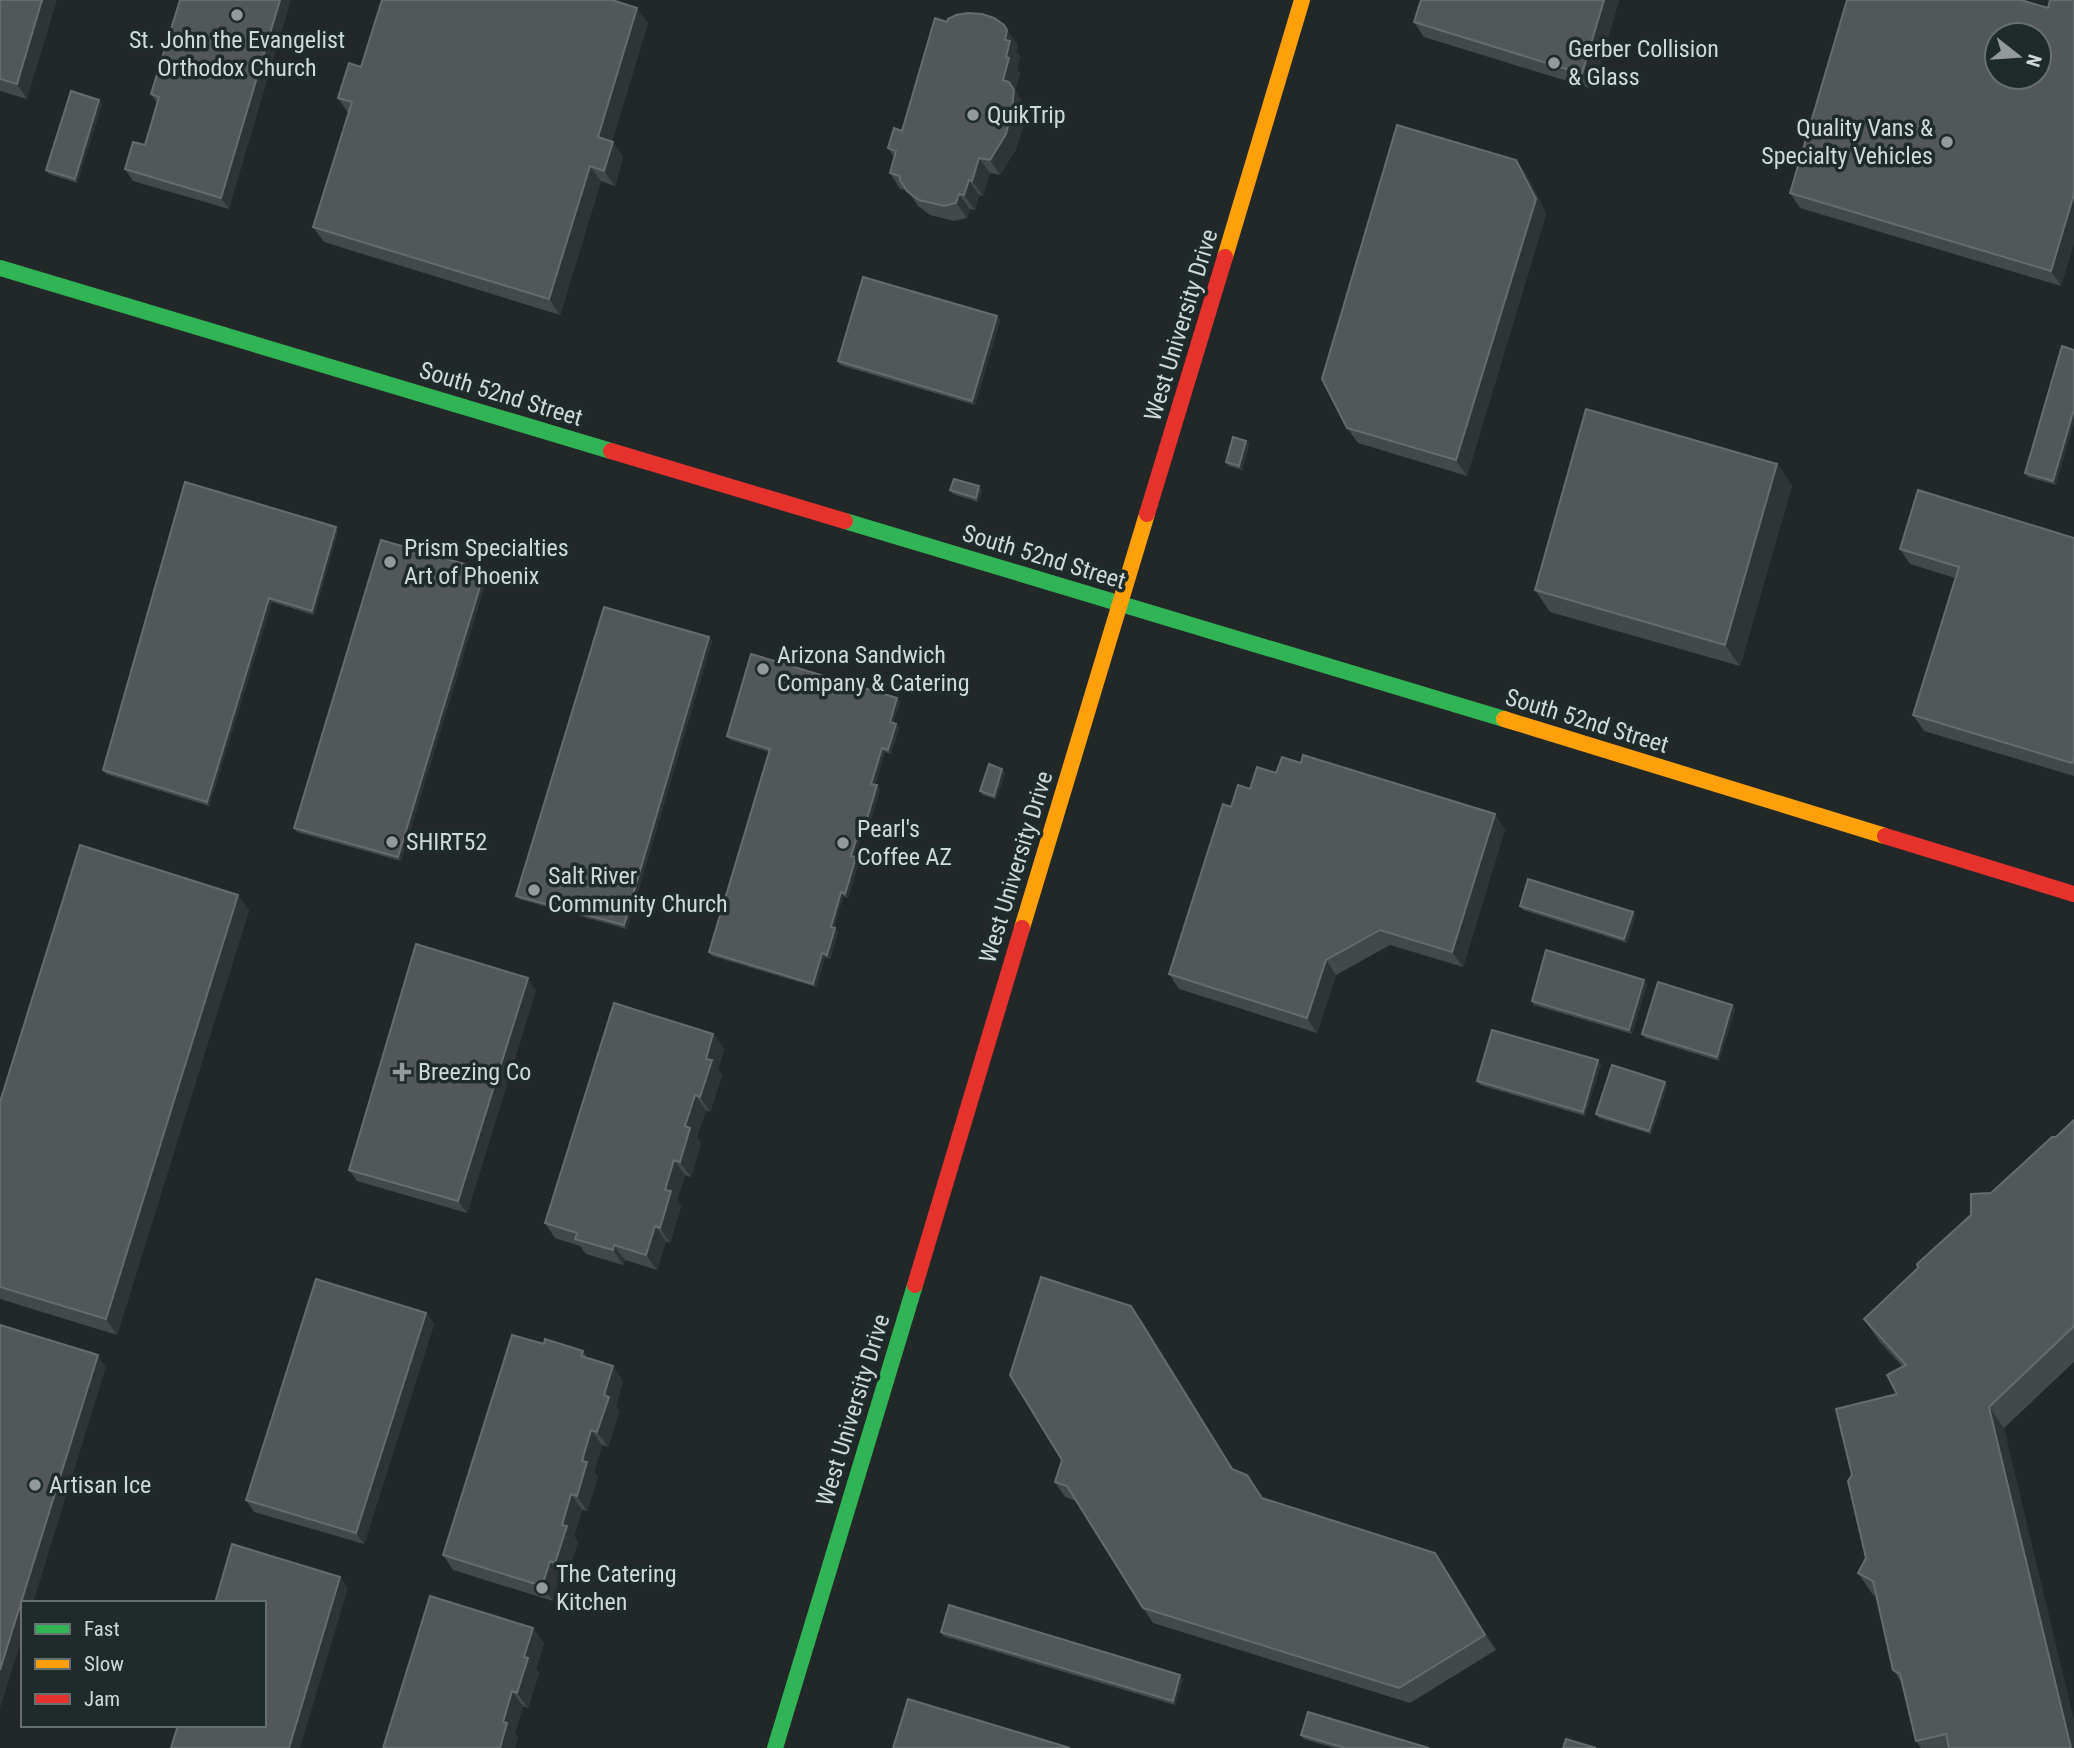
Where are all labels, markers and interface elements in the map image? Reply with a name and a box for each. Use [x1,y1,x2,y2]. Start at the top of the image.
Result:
marker: St. John the Evangelist Orthodox Church [229,7,245,23]
north arrow [1983,21,2053,91]
place label: St. John the Evangelist Orthodox Church [129,26,345,82]
place label: Gerber Collision & Glass [1568,35,1719,91]
text: N [2021,52,2046,70]
marker: Gerber Collision & Glass [1546,55,1562,71]
place label: QuikTrip [987,101,1066,129]
marker: QuikTrip [965,107,981,123]
place label: Quality Vans & Specialty Vehicles [1761,114,1933,170]
marker: Quality Vans & Specialty Vehicles [1939,134,1955,150]
street label: West University Drive [1139,226,1223,424]
street label: South 52nd Street [416,356,586,432]
street label: South 52nd Street [959,519,1129,595]
place label: Prism Specialties Art of Phoenix [404,534,569,590]
marker: Prism Specialties Art of Phoenix [382,554,398,570]
place label: Arizona Sandwich Company & Catering [777,641,969,697]
marker: Arizona Sandwich Company & Catering [755,661,771,677]
street label: South 52nd Street [1502,683,1672,759]
street label: West University Drive [974,768,1058,966]
place label: Pearl's Coffee AZ [857,815,952,871]
place label: SHIRT52 [406,828,487,856]
marker: SHIRT52 [384,834,400,850]
marker: Pearl's Coffee AZ [835,835,851,851]
place label: Salt River Community Church [548,862,728,918]
marker: Salt River Community Church [526,882,542,898]
place label: Breezing Co [418,1058,531,1086]
marker: Breezing Co [392,1062,412,1082]
street label: West University Drive [811,1311,895,1509]
place label: Artisan Ice [49,1471,151,1499]
marker: Artisan Ice [27,1477,43,1493]
place label: The Catering Kitchen [556,1560,677,1616]
marker: The Catering Kitchen [534,1580,550,1596]
legend [21,1601,266,1727]
text: Fast [84,1617,120,1641]
text: Slow [84,1652,124,1676]
text: Jam [84,1687,120,1711]

